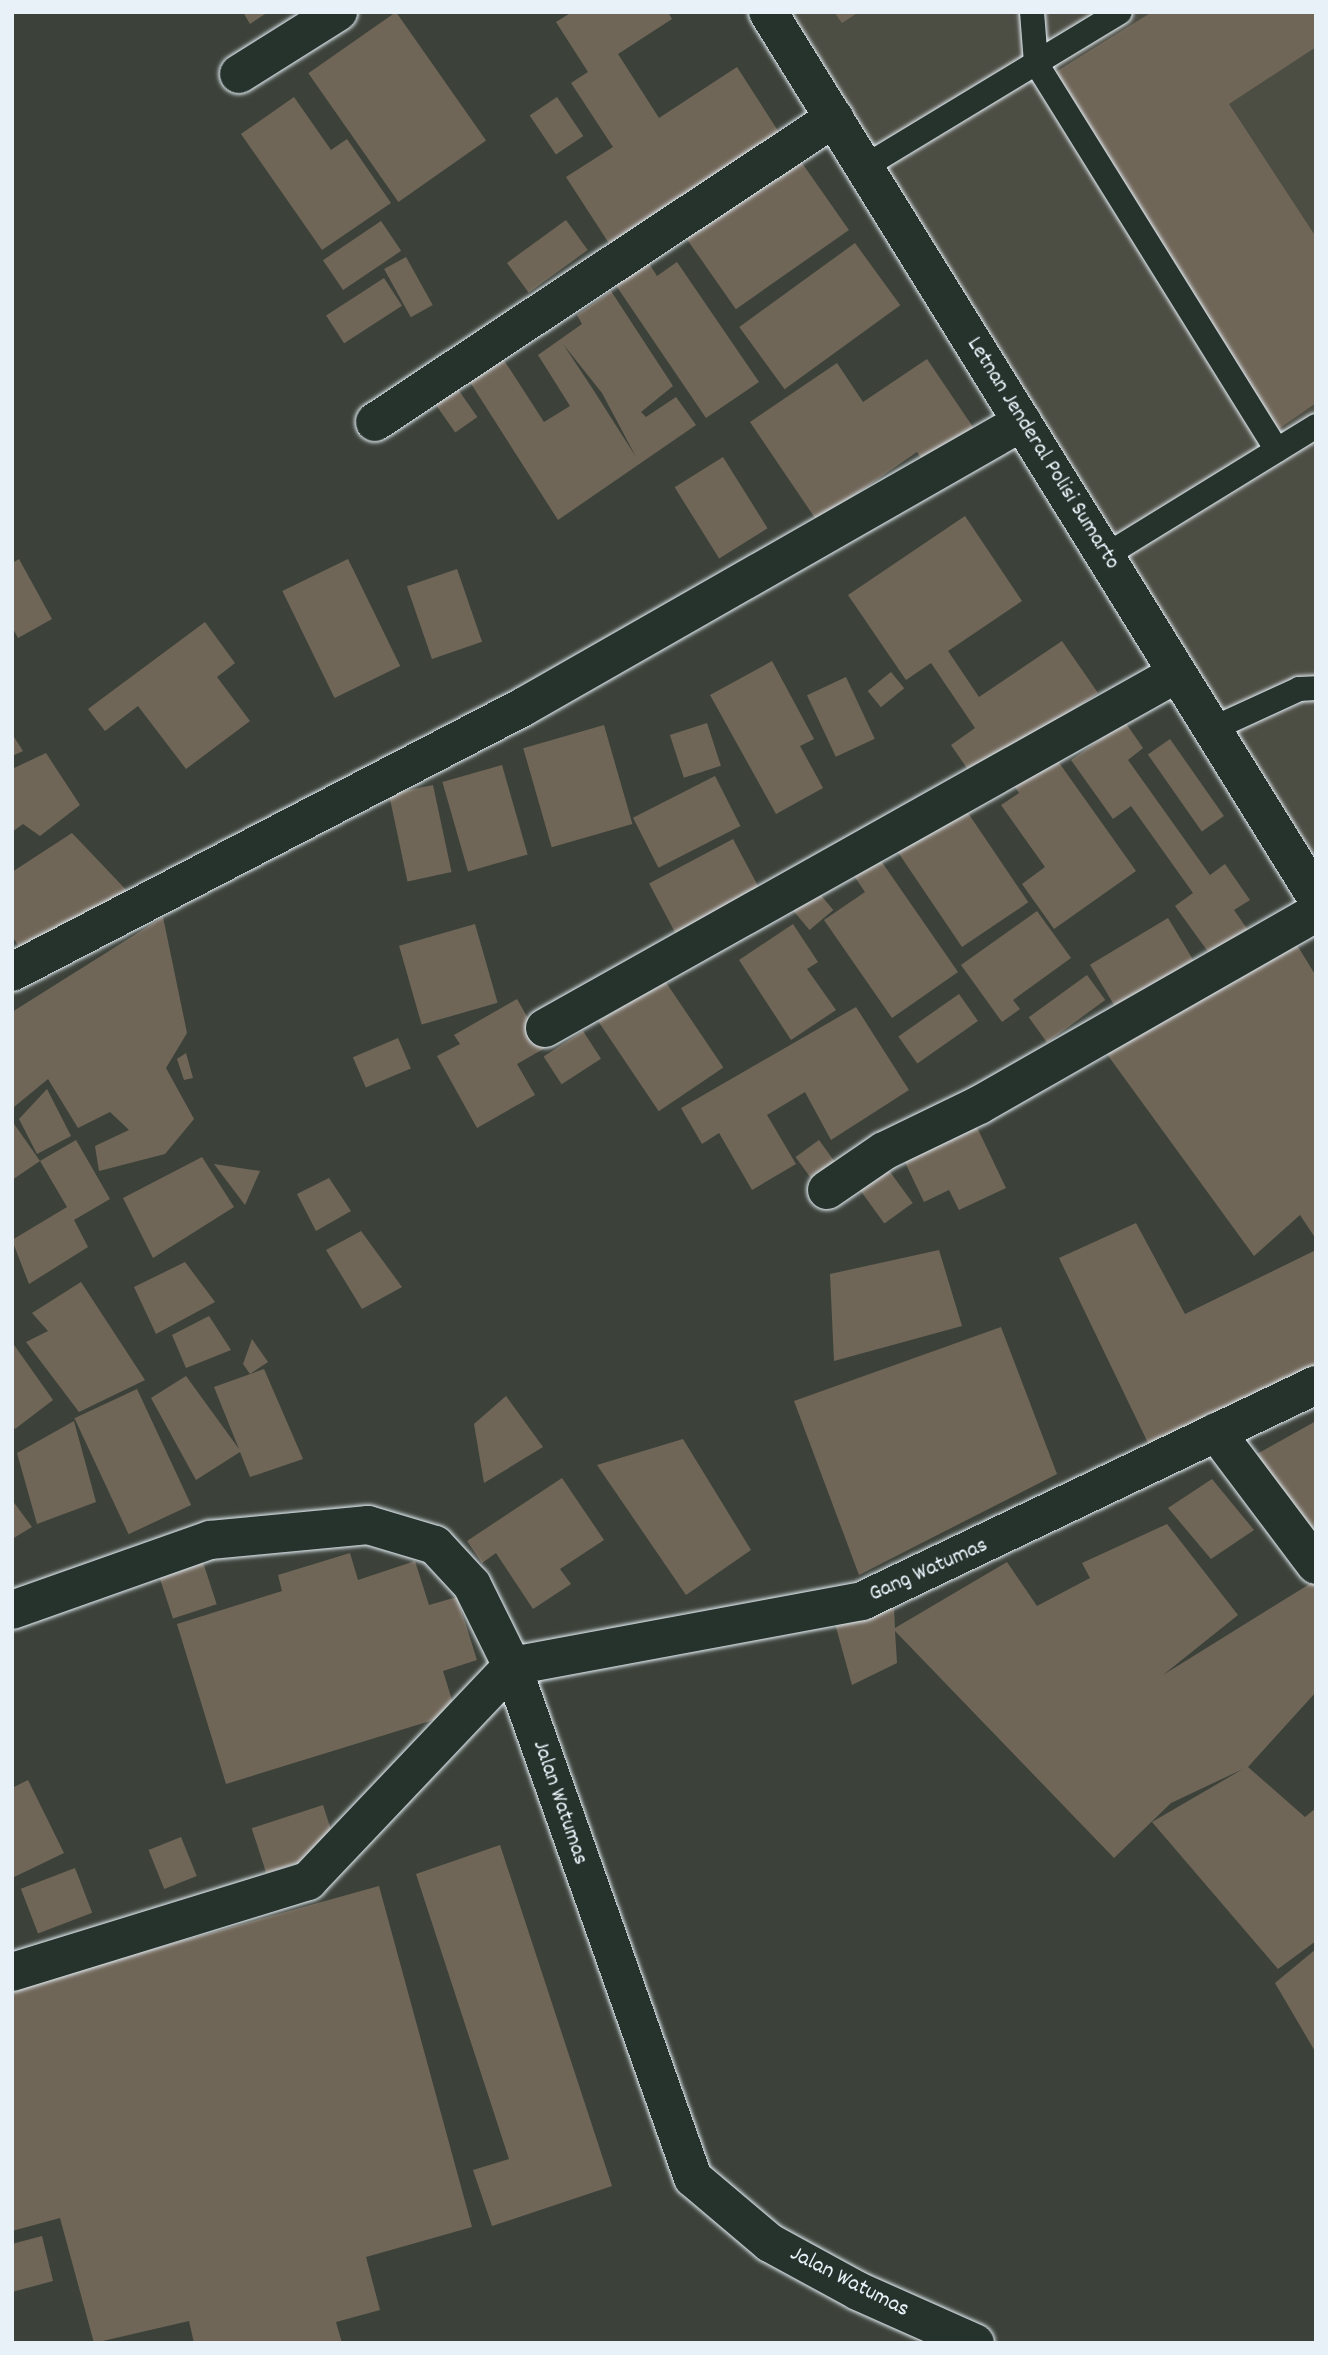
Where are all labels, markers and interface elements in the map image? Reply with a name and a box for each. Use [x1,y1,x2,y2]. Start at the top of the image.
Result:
street label: Letnan Jenderal Polisi Sumarto [959,333,1125,575]
street label: Gang Watumas [865,1533,993,1609]
street label: Jalan Watumas [525,1737,593,1869]
street label: Jalan Watumas [785,2241,913,2325]

